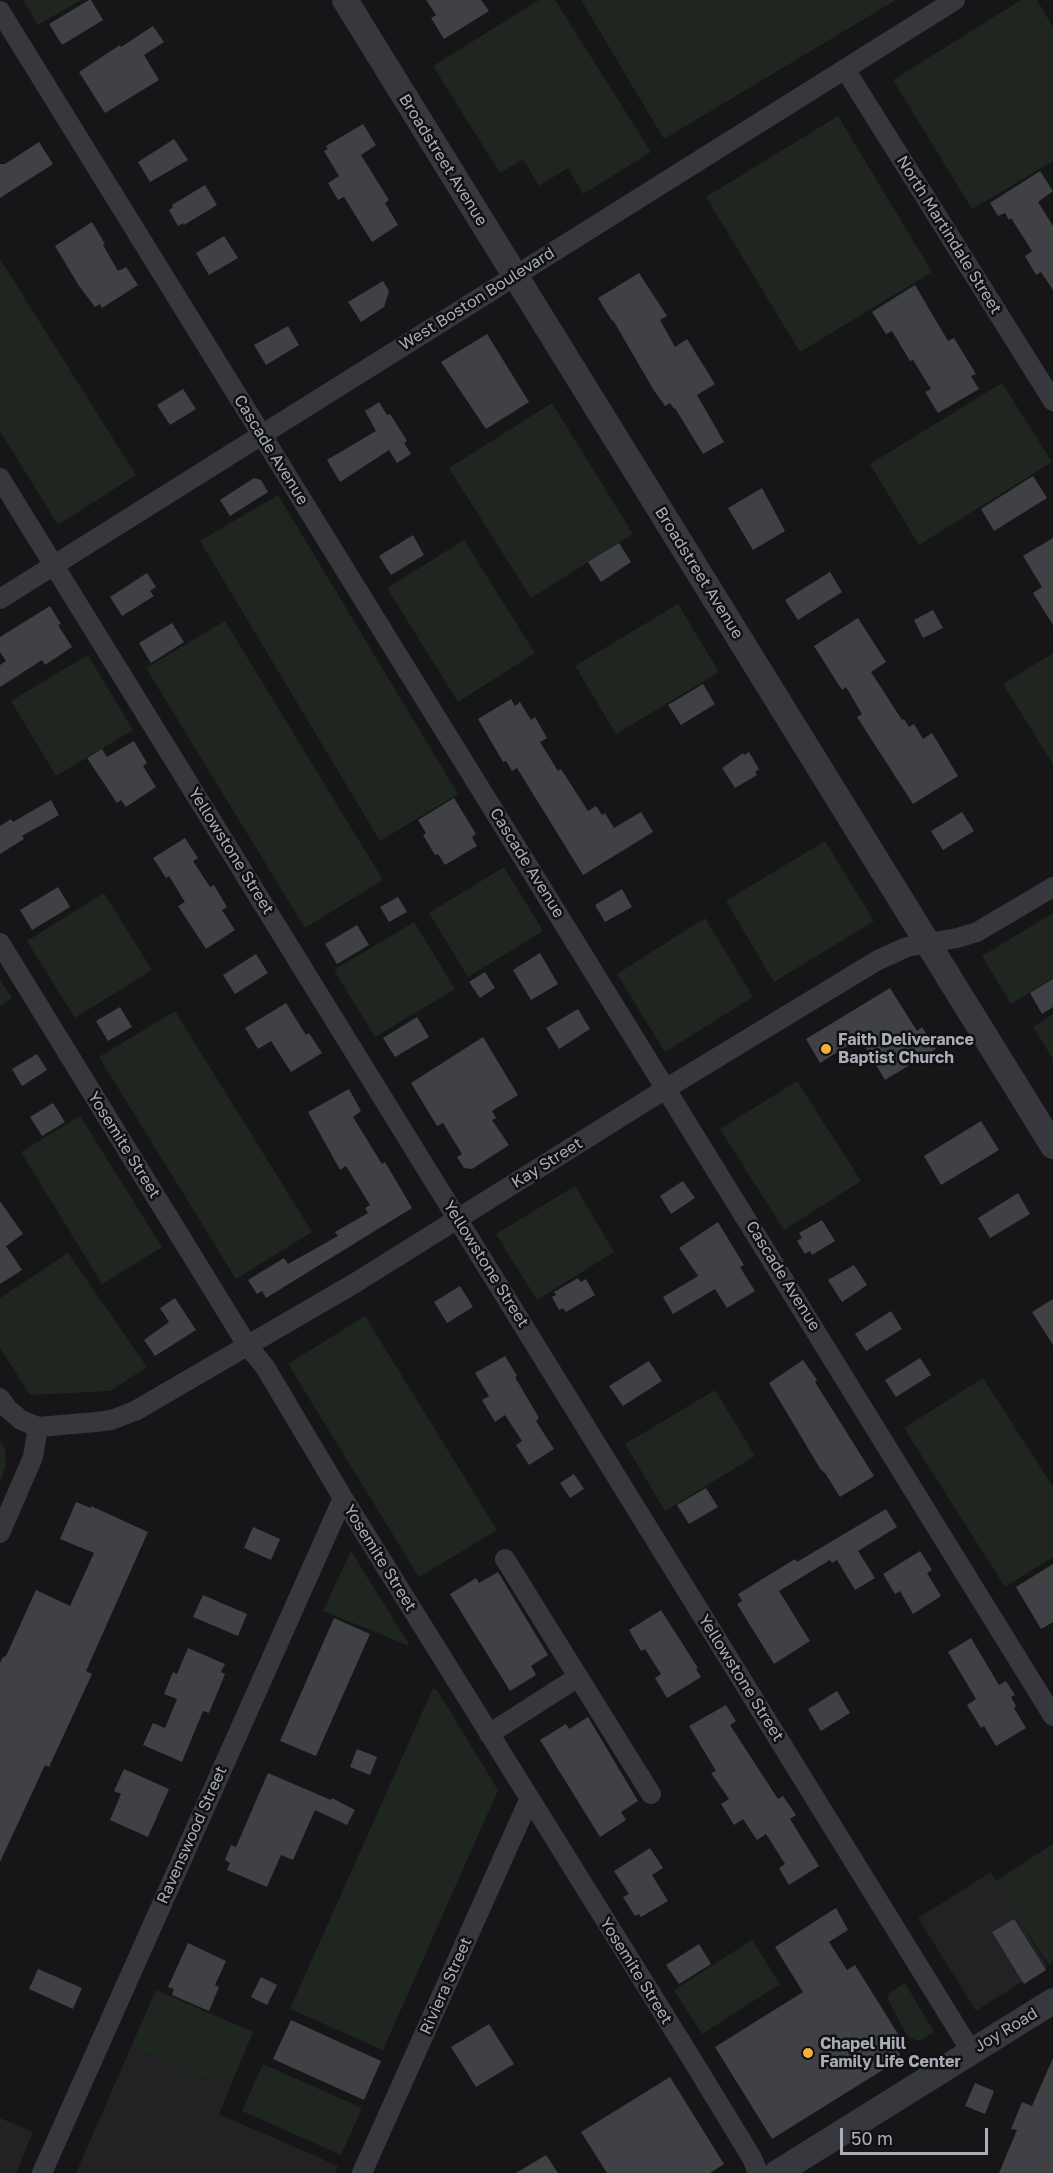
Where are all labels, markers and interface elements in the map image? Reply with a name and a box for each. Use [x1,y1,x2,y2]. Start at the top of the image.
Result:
street label: Broadstreet Avenue [395,91,491,229]
street label: North Martindale Street [892,152,1006,318]
street label: West Boston Boulevard [396,243,558,355]
street label: Cascade Avenue [230,392,312,508]
street label: Broadstreet Avenue [651,504,747,642]
street label: Yellowstone Street [184,784,278,918]
street label: Cascade Avenue [486,805,568,921]
place label: Faith Deliverance Baptist Church [838,1030,974,1068]
marker: Faith Deliverance Baptist Church [819,1042,833,1056]
street label: Yosemite Street [84,1088,164,1202]
street label: Kay Street [508,1134,586,1192]
street label: Yellowstone Street [439,1197,533,1331]
street label: Cascade Avenue [742,1218,824,1334]
street label: Yosemite Street [340,1501,420,1615]
street label: Yellowstone Street [694,1611,788,1745]
street label: Ravenswood Street [153,1763,231,1907]
street label: Yosemite Street [596,1914,676,2028]
street label: Riviera Street [416,1935,476,2037]
street label: Joy Road [971,2004,1041,2056]
place label: Chapel Hill Family Life Center [820,2034,961,2072]
marker: Chapel Hill Family Life Center [801,2046,815,2060]
scale bar [843,2116,992,2154]
text: 50 m [851,2127,893,2149]

